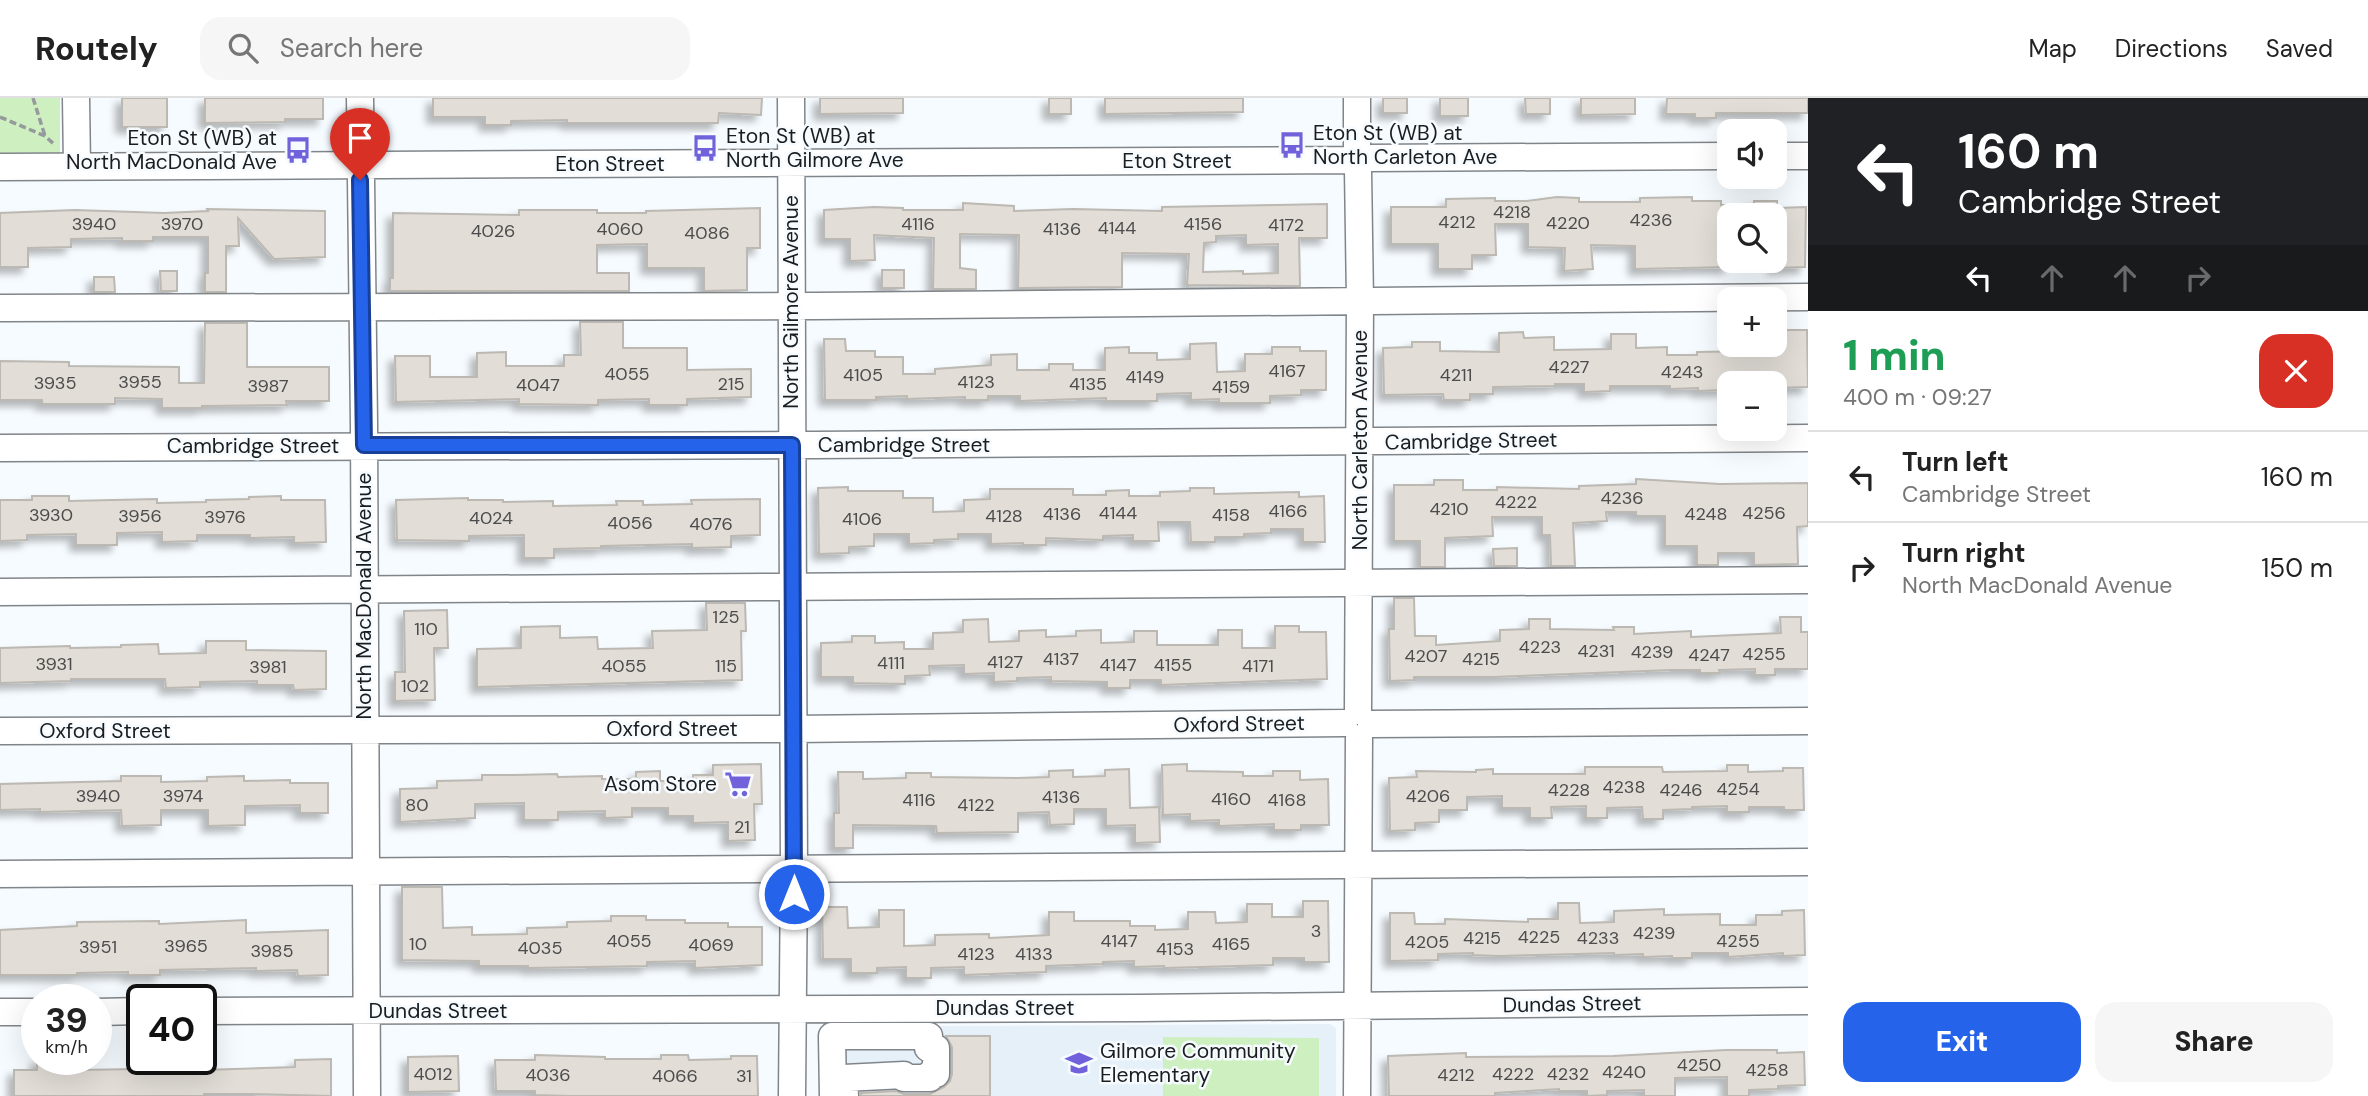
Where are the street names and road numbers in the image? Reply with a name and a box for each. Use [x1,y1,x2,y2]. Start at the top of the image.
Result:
street label: Eton Street [1122,147,1232,175]
street label: Eton Street [555,150,665,178]
street label: North Gilmore Avenue [777,195,805,409]
street label: North Carleton Avenue [1346,330,1374,550]
street label: Cambridge Street [1384,425,1558,457]
street label: Cambridge Street [818,431,990,459]
street label: Cambridge Street [167,432,339,460]
street label: North MacDonald Avenue [350,472,378,719]
street label: Oxford Street [1173,709,1305,739]
street label: Oxford Street [606,715,738,743]
street label: Oxford Street [39,717,171,745]
street label: Dundas Street [1502,989,1642,1019]
street label: Dundas Street [936,994,1074,1022]
street label: Dundas Street [369,997,507,1025]

